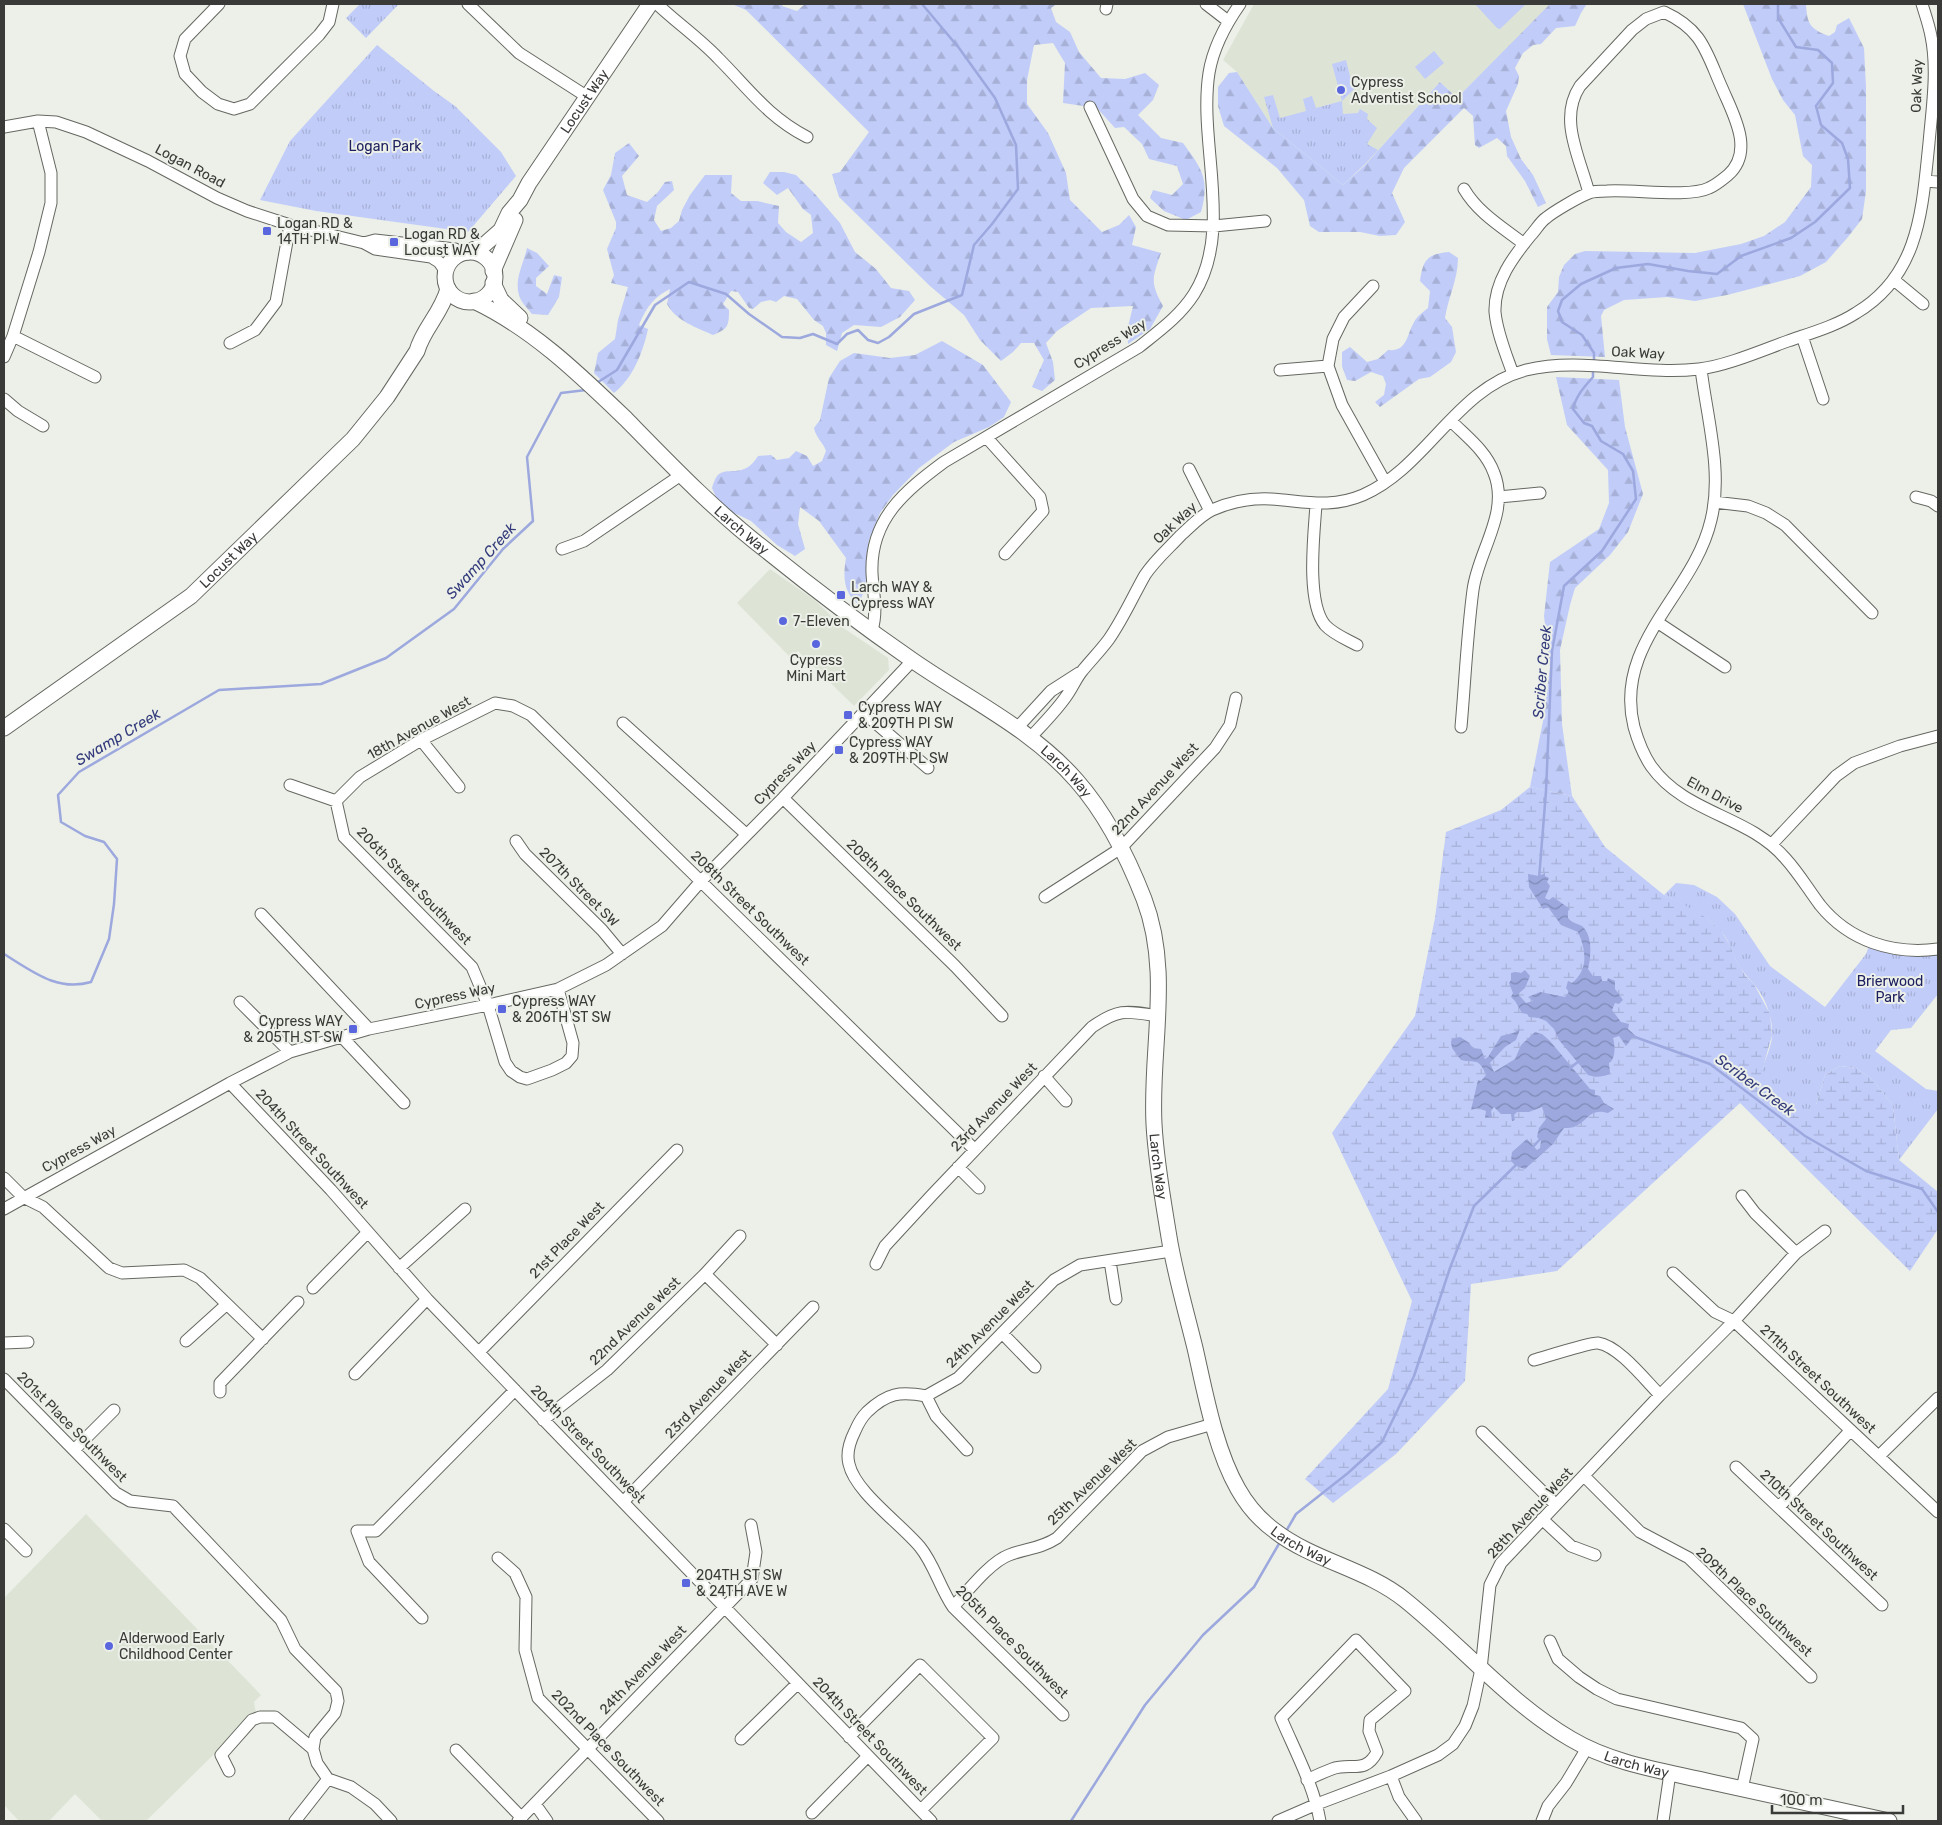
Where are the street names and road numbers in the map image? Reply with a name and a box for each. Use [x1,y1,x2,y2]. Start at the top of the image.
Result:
street label: Oak Way [1908,59,1926,113]
street label: Locust Way [557,66,612,137]
street label: Logan Road [152,140,228,192]
street label: Cypress Way [1071,315,1150,373]
street label: Oak Way [1611,343,1666,363]
street label: Oak Way [1150,498,1201,548]
street label: Larch Way [711,502,773,558]
street label: Locust Way [196,528,261,592]
street label: 18th Avenue West [364,692,474,763]
street label: Cypress Way [750,737,820,808]
street label: 22nd Avenue West [1108,739,1202,839]
street label: Larch Way [1037,741,1096,801]
street label: Elm Drive [1684,773,1746,817]
street label: 206th Street Southwest [353,823,475,949]
street label: 208th Place Southwest [843,836,965,955]
street label: 207th Street SW [536,844,622,930]
street label: 208th Street Southwest [687,847,813,969]
street label: Cypress Way [413,979,497,1013]
street label: 23rd Avenue West [947,1059,1041,1155]
street label: 204th Street Southwest [252,1086,372,1213]
street label: Cypress Way [39,1122,119,1176]
street label: Larch Way [1146,1133,1171,1201]
street label: 21st Place West [526,1198,608,1282]
street label: 22nd Avenue West [586,1273,684,1369]
street label: 24th Avenue West [942,1276,1038,1372]
street label: 211th Street Southwest [1757,1321,1880,1437]
street label: 23rd Avenue West [661,1346,755,1442]
street label: 201st Place Southwest [13,1368,131,1486]
street label: 204th Street Southwest [527,1381,649,1507]
street label: 25th Avenue West [1044,1435,1140,1529]
street label: 28th Avenue West [1484,1464,1577,1562]
street label: 210th Street Southwest [1757,1466,1882,1584]
street label: Larch Way [1267,1522,1334,1569]
street label: 209th Place Southwest [1692,1544,1816,1661]
street label: 205th Place Southwest [952,1582,1072,1702]
street label: 24th Avenue West [596,1621,690,1718]
street label: 204th Street Southwest [809,1673,931,1799]
street label: 202nd Place Southwest [548,1686,668,1810]
street label: Larch Way [1602,1747,1671,1781]

